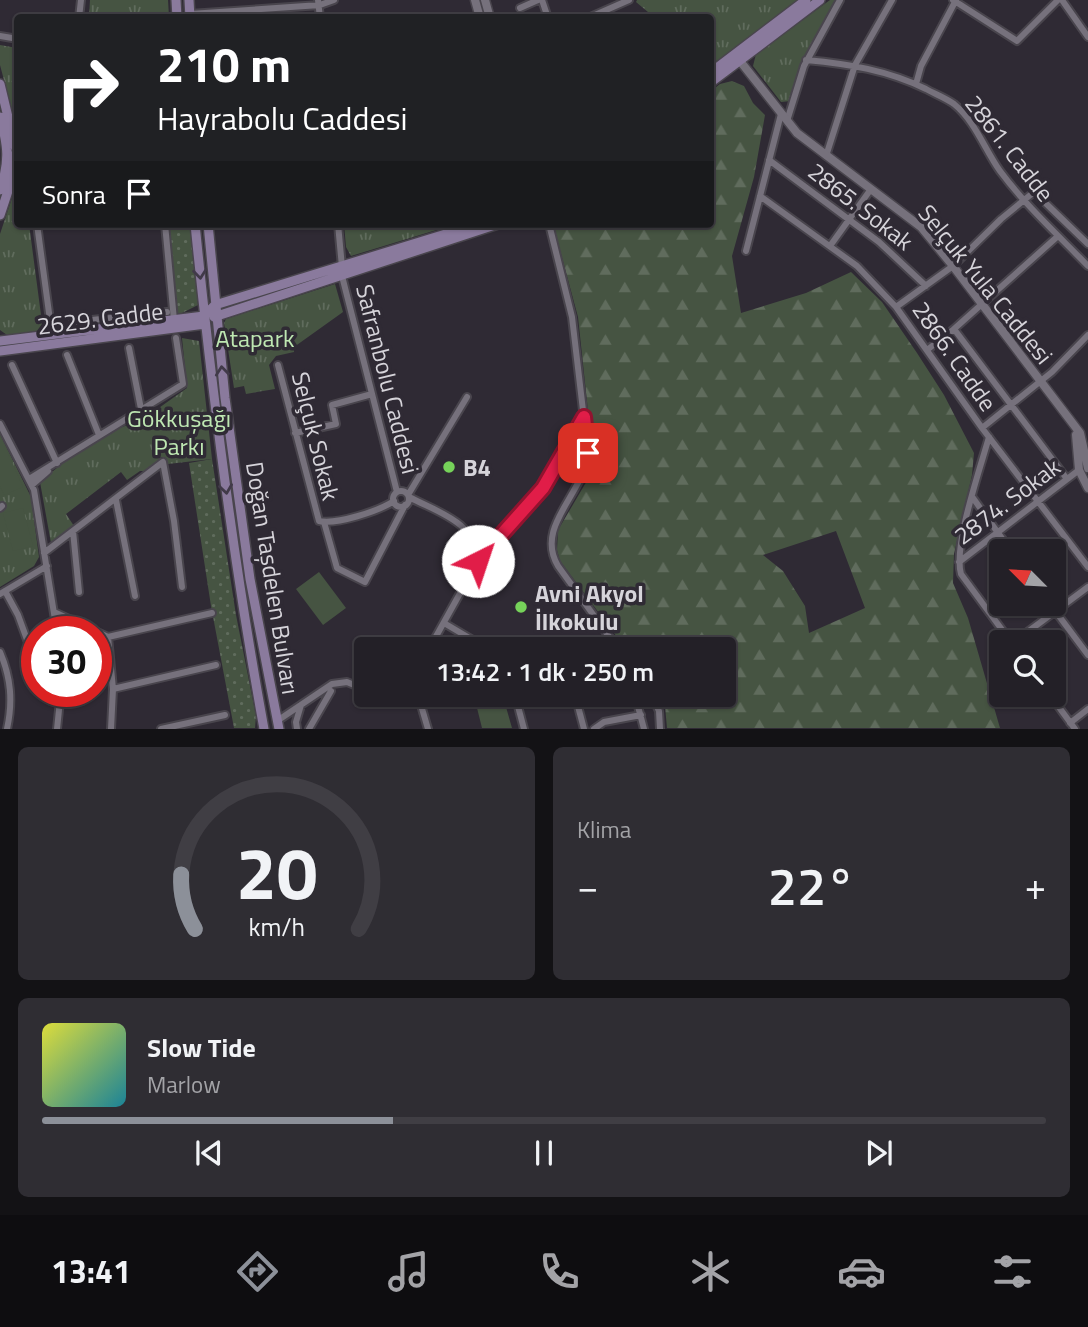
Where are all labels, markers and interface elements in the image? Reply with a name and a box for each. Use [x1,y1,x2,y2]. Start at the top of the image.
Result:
text: 210 m [157,26,291,101]
icon: right [42,42,133,133]
street label: 2861. Cadde [957,87,1063,209]
text: Hayrabolu Caddesi [157,94,408,142]
street label: 2865. Sokak [801,153,922,259]
text: Sonra [42,175,106,214]
icon: arrive [120,175,158,213]
street label: Selçuk Yula Caddesi [910,196,1062,372]
one-way arrow [192,269,207,280]
street label: Safranbolu Caddesi [347,280,429,478]
street label: 2629. Cadde [35,292,165,344]
street label: 2866. Cadde [904,294,1006,418]
park label: Atapark [216,320,295,356]
one-way arrow [215,365,230,377]
street label: Selçuk Sokak [283,368,349,505]
park label: Gökkuşağı Parkı [127,400,231,464]
pin [558,423,618,483]
icon: arrive [569,434,607,472]
place label: B4 [463,449,491,485]
street label: 2874. Sokak [946,449,1068,553]
street label: Doğan Taşdelen Bulvarı [237,459,309,697]
marker: B4 [441,459,457,475]
one-way arrow [218,483,233,495]
position arrow [441,524,515,598]
north arrow [989,539,1066,616]
map controls [989,539,1066,707]
place label: Avni Akyol İlkokulu [535,575,644,639]
marker: Avni Akyol İlkokulu [513,599,529,615]
speed limit sign: 30 [21,616,112,707]
button: search [989,630,1066,707]
text: 13:42 · 1 dk · 250 m [436,652,654,691]
text: Klima [577,812,631,847]
text: 20 [236,818,317,928]
text: 22° [768,846,855,925]
text: − [577,857,598,915]
text: + [1025,857,1046,915]
text: km/h [248,908,305,946]
text: Slow Tide [147,1028,256,1067]
text: Marlow [147,1067,221,1102]
icon: previous [190,1134,228,1172]
icon: pause [525,1134,563,1172]
icon: next [860,1134,898,1172]
text: 13:41 [51,1247,131,1295]
icon: directions [233,1247,282,1296]
icon: music [384,1247,433,1296]
icon: phone [535,1247,584,1296]
icon: climate [686,1247,735,1296]
icon: car [837,1247,886,1296]
icon: filters [988,1247,1037,1296]

